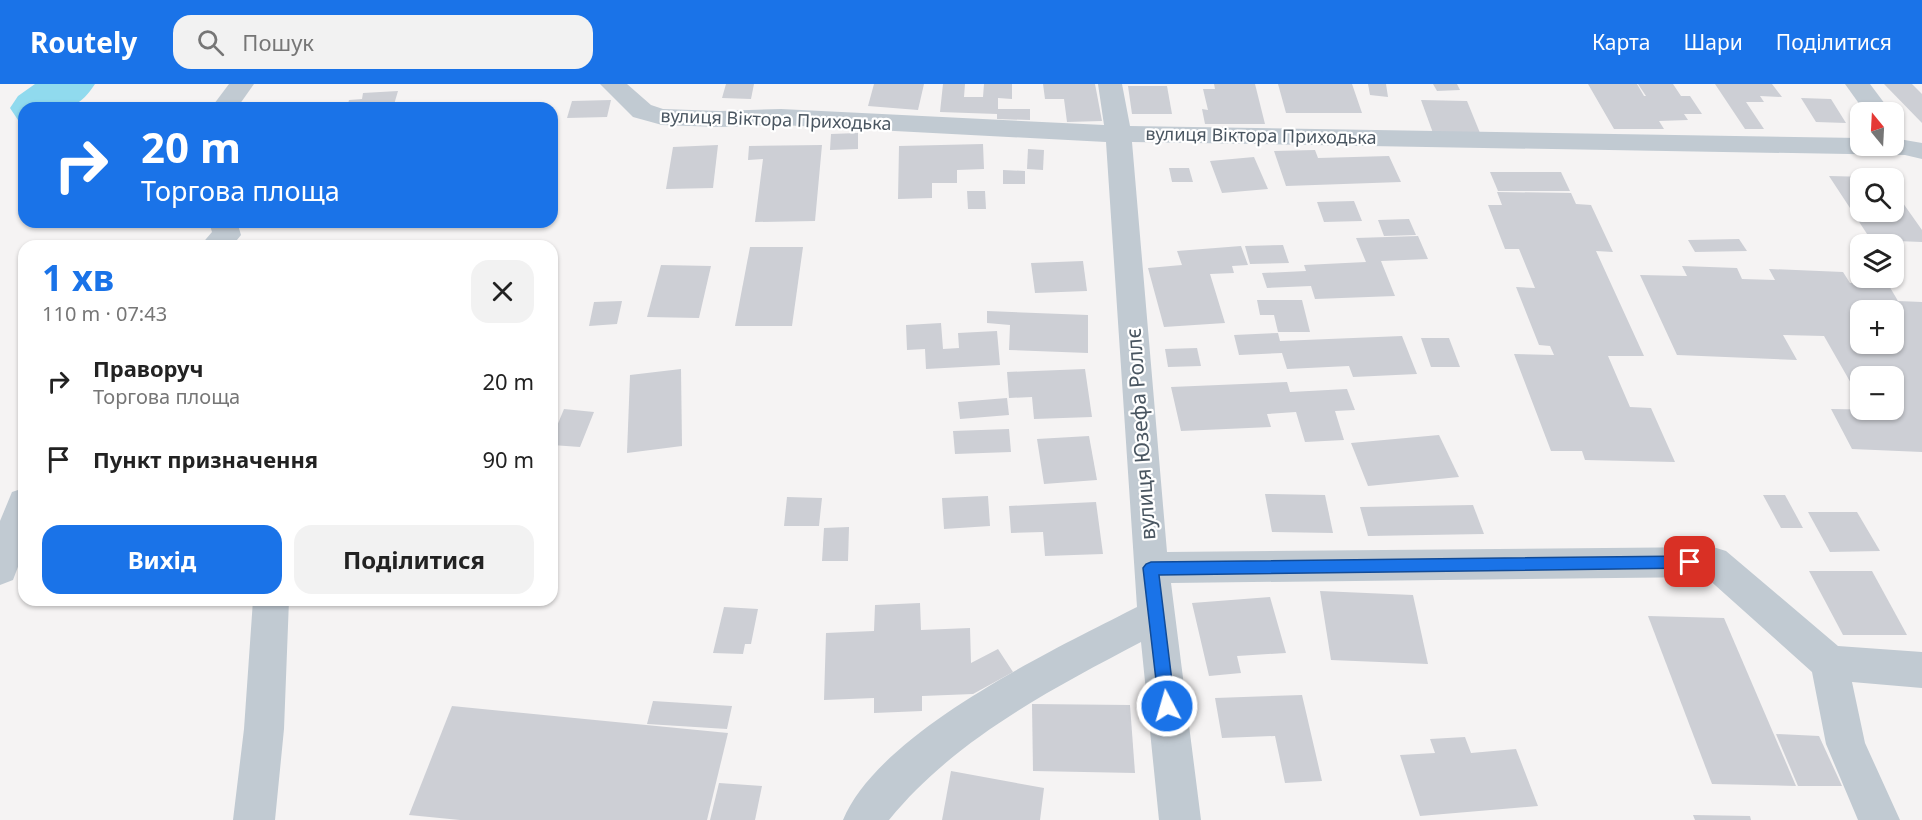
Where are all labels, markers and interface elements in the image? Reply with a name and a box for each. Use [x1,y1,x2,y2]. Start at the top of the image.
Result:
search box [173,15,593,69]
text: Routely [30,23,137,61]
icon: search [194,26,227,59]
text: Пошук [242,27,314,57]
text: Карта [1592,28,1651,56]
text: Шари [1684,28,1743,56]
text: Поділитися [1776,28,1892,56]
north arrow [1850,102,1904,156]
map controls [1850,102,1904,420]
street label: вулиця Віктора Приходька [660,103,892,135]
text: 20 m [141,118,241,175]
street label: вулиця Віктора Приходька [1145,121,1377,149]
icon: right [42,126,120,204]
button: search [1850,168,1904,222]
text: Торгова площа [141,172,340,209]
button: layers [1850,234,1904,288]
text: 1 хв [42,253,114,302]
button: close [471,260,534,323]
text: 110 m · 07:43 [42,300,167,327]
button: + [1850,300,1904,354]
street label: вулиця Юзефа Роллє [1119,327,1161,541]
text: Праворуч [93,353,204,383]
icon: right [42,365,75,398]
text: 20 m [483,366,534,396]
button: − [1850,366,1904,420]
text: Торгова площа [93,383,240,410]
icon: arrive [42,443,75,476]
text: Пункт призначення [93,444,318,474]
text: 90 m [483,444,534,474]
button: Вихід [42,525,282,594]
button: Поділитися [294,525,534,594]
pin [1664,536,1715,587]
icon: arrive [1673,545,1706,578]
position arrow [1135,674,1199,738]

